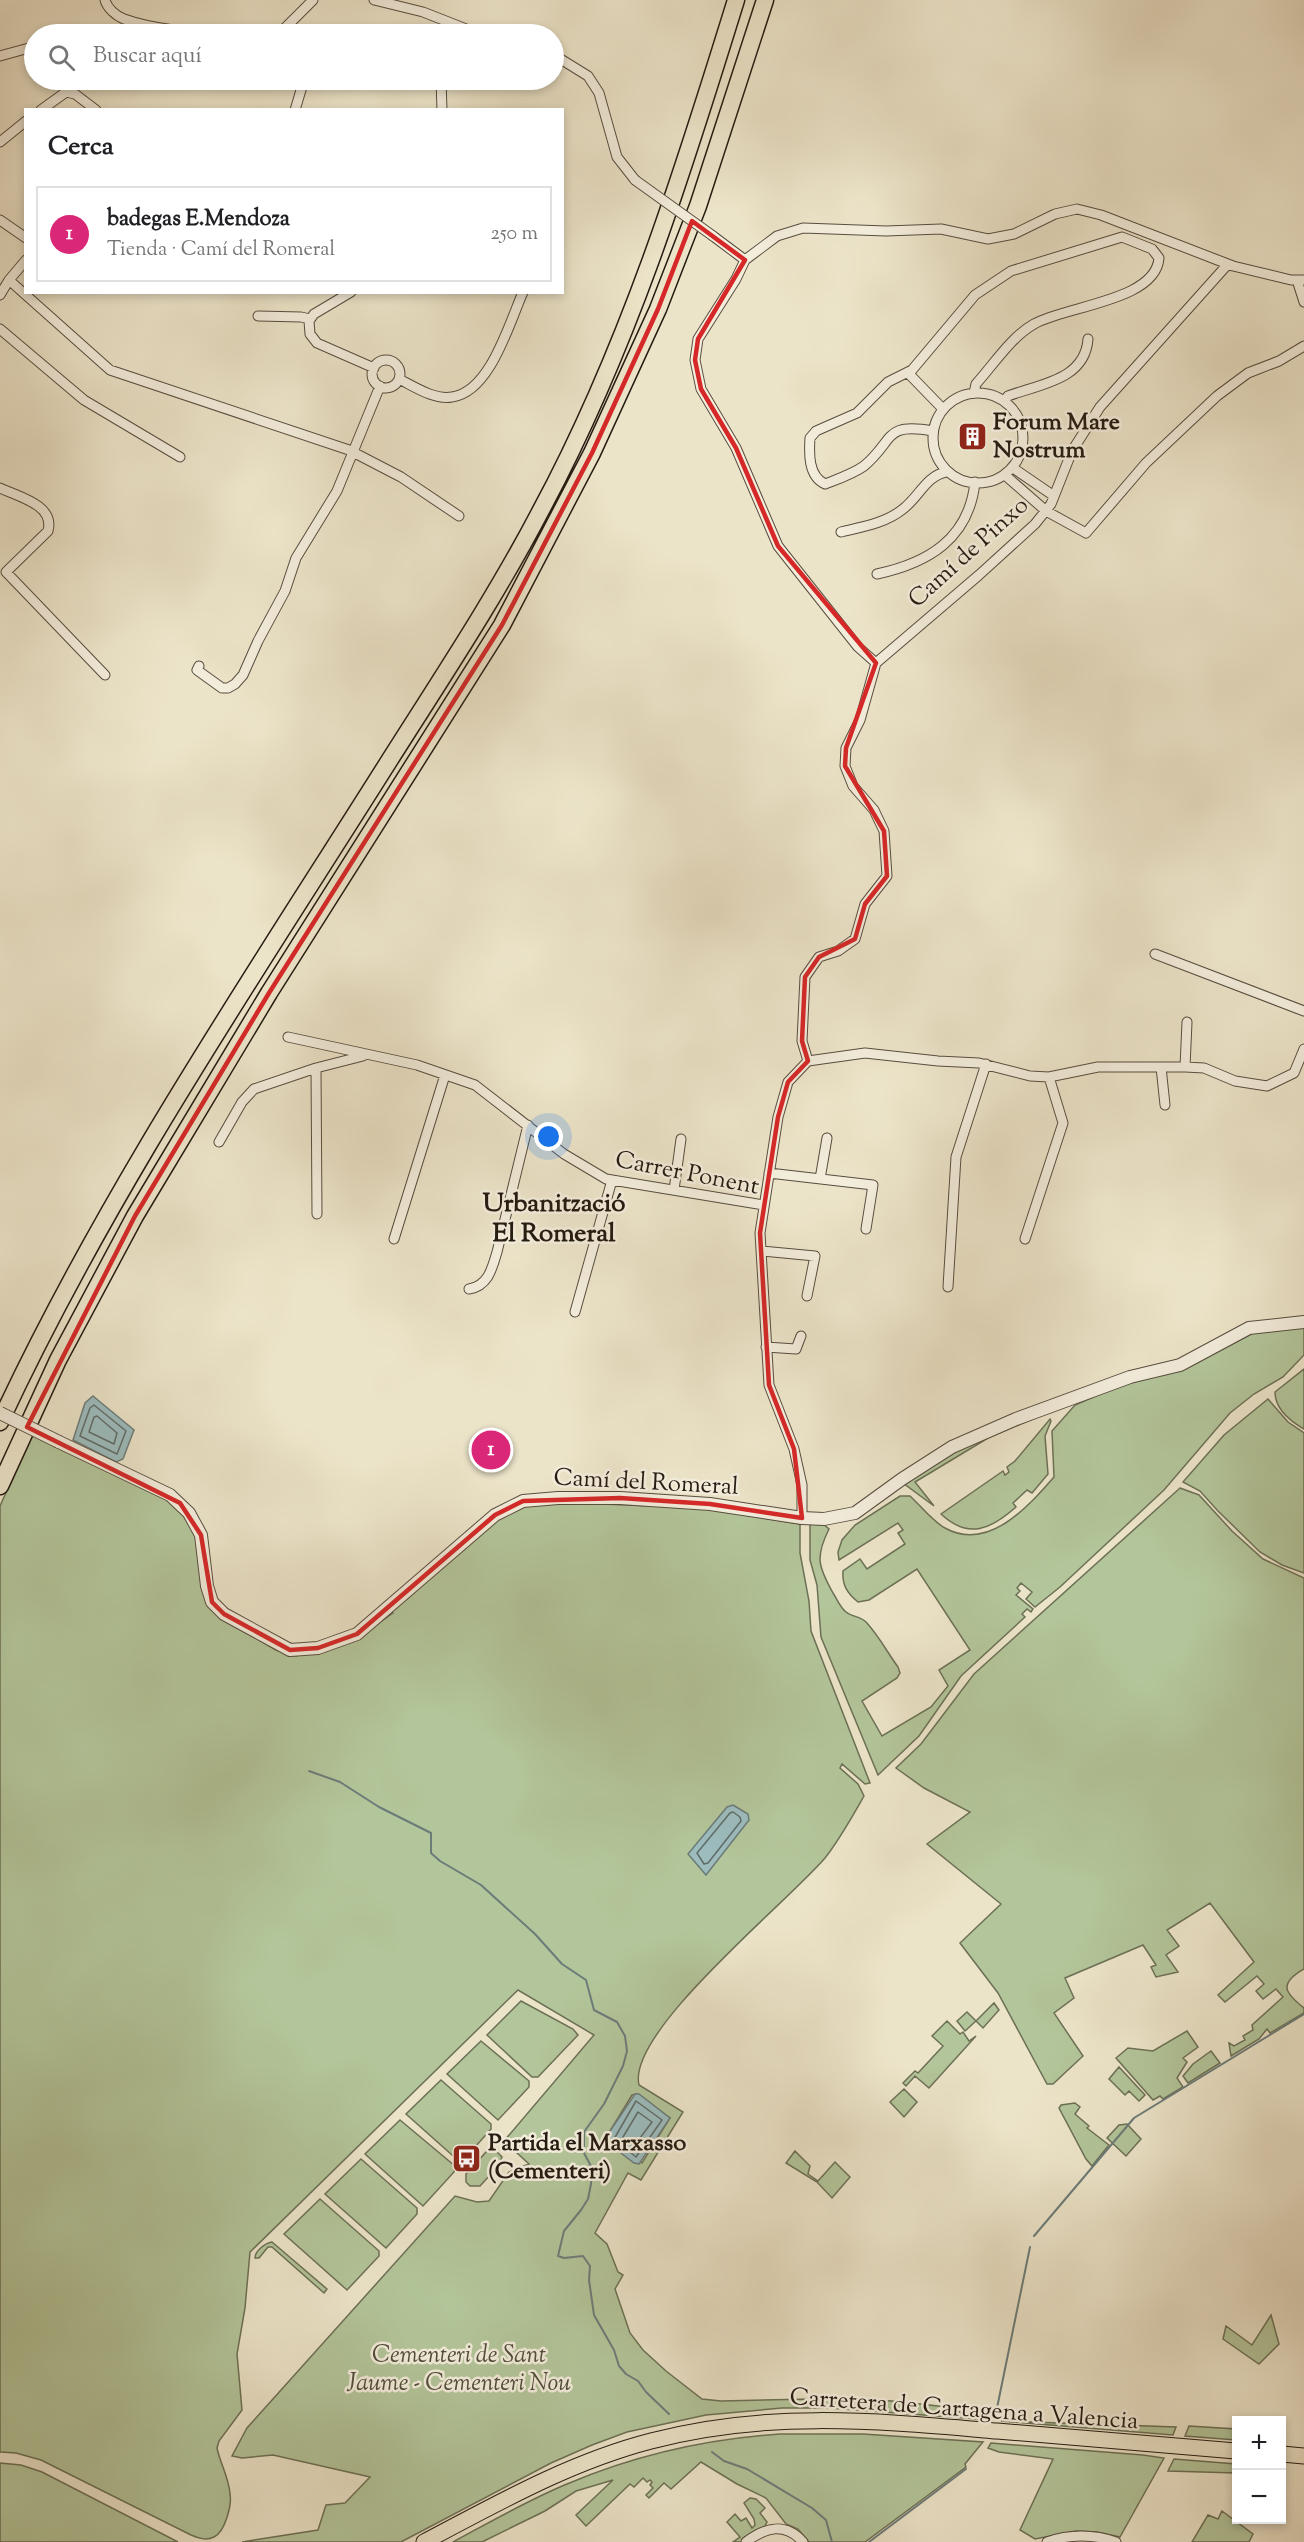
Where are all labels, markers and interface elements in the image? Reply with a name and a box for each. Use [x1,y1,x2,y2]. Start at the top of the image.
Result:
search box [24,24,564,90]
icon: search [45,41,78,74]
text: Buscar aquí [93,41,202,73]
text: Cerca [48,129,114,166]
text: badegas E.Mendoza [107,204,290,236]
text: 1 [66,220,73,249]
text: 250 m [490,220,538,249]
text: Tienda · Camí del Romeral [107,236,335,265]
place label: Forum Mare Nostrum [993,406,1120,468]
building icon: Forum Mare Nostrum [956,421,988,453]
street label: Camí de Pinxo [901,490,1037,616]
your location [534,1122,563,1151]
street label: Carrer Ponent [612,1143,762,1205]
district label: Urbanització El Romeral [482,1186,626,1253]
pin: 1 [472,1428,510,1472]
street label: Camí del Romeral [553,1461,740,1505]
place label: Partida el Marxasso (Cementeri) [488,2127,686,2189]
bus stop icon: Partida el Marxasso (Cementeri) [451,2142,483,2174]
park label: Cementeri de Sant Jaume - Cementeri Nou [346,2339,571,2401]
street label: Carretera de Cartagena a Valencia [789,2381,1139,2439]
map controls [1232,2416,1286,2524]
button: + [1232,2416,1286,2470]
button: − [1232,2470,1286,2524]

